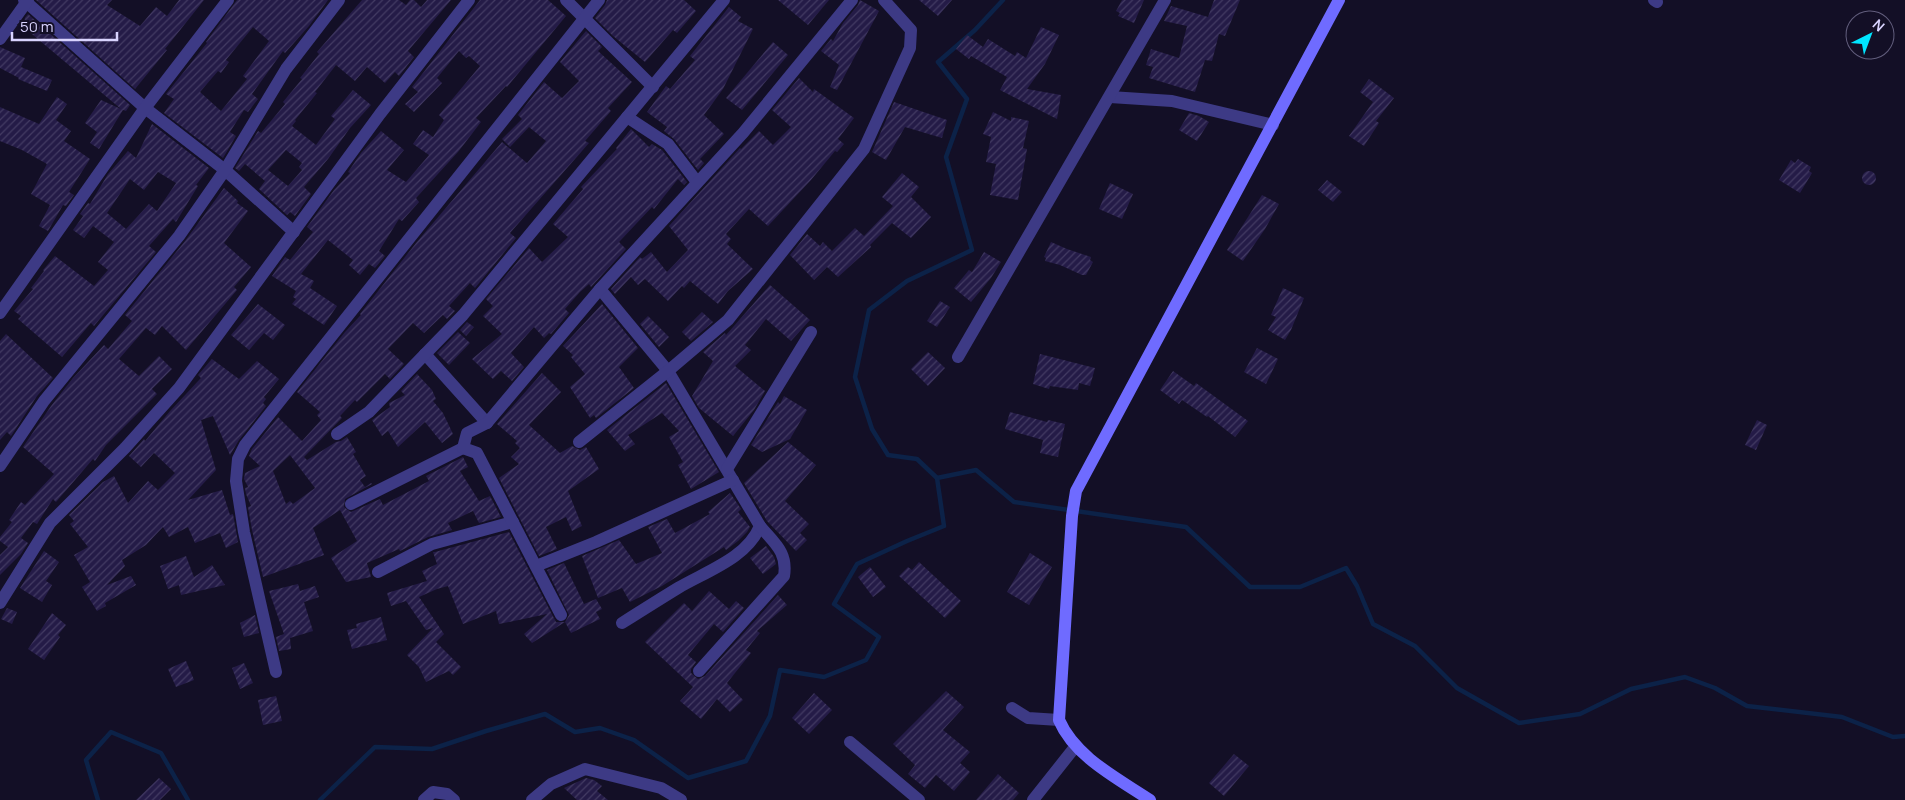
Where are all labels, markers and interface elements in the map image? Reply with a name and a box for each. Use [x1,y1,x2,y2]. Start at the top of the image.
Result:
scale bar [12,10,118,42]
north arrow [1845,10,1895,60]
text: N [1869,15,1889,35]
text: 50 m [20,16,54,37]

